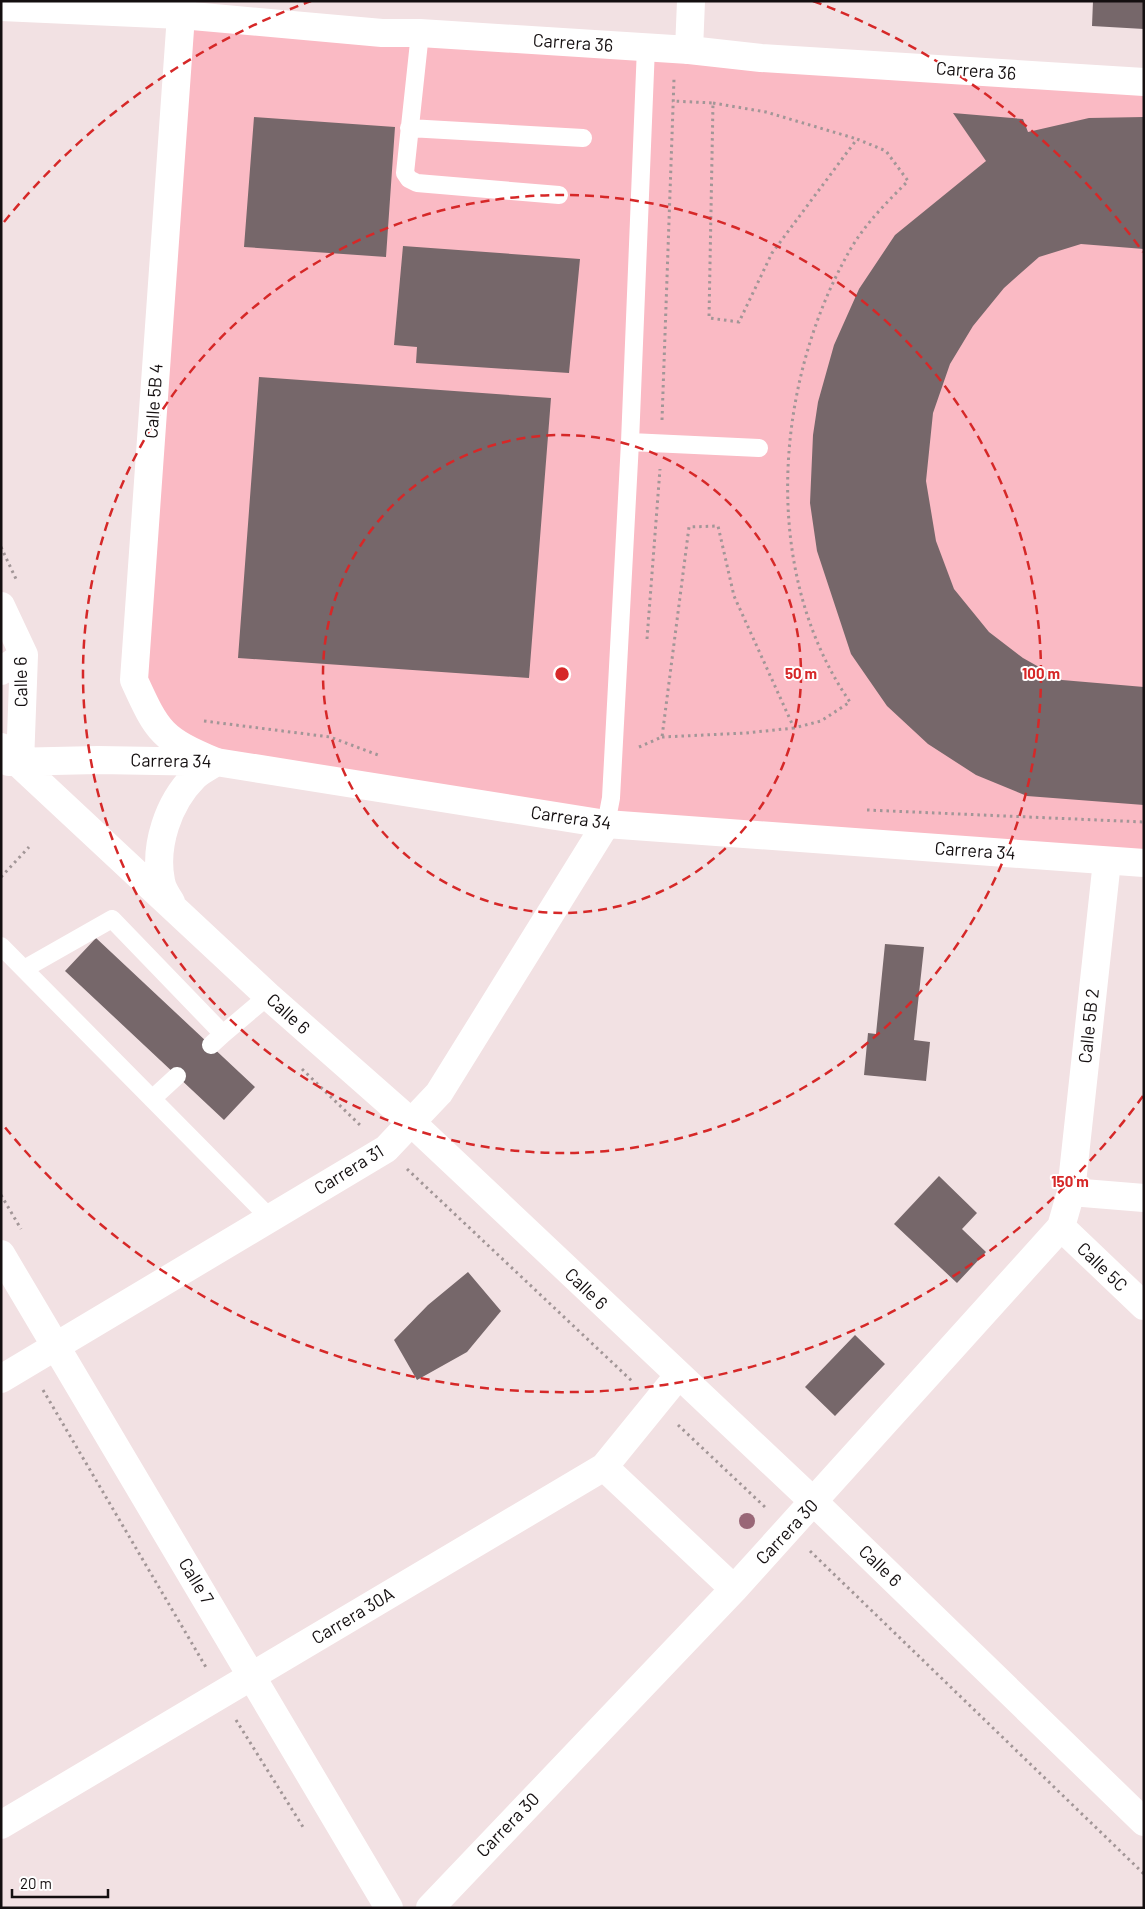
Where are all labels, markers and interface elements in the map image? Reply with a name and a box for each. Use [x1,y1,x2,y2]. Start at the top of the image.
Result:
street label: Carrera 36 [532,28,614,56]
street label: Carrera 36 [935,56,1017,84]
street label: Calle 5B 4 [139,362,167,439]
street label: Calle 6 [9,656,31,708]
text: 50 m [785,664,817,682]
text: 100 m [1022,664,1060,682]
centre of rings [553,665,571,683]
street label: Carrera 34 [130,748,212,772]
street label: Carrera 34 [529,800,613,834]
street label: Carrera 34 [934,836,1016,864]
street label: Calle 5B 2 [1073,987,1103,1064]
street label: Calle 6 [262,988,315,1038]
street label: Carrera 31 [310,1139,387,1199]
text: 150 m [1051,1172,1089,1190]
street label: Calle 5C [1073,1237,1133,1296]
street label: Calle 6 [561,1263,613,1314]
street label: Carrera 30 [750,1494,822,1569]
street label: Calle 6 [855,1540,907,1591]
street label: Calle 7 [175,1553,219,1608]
street label: Carrera 30A [307,1582,398,1648]
street label: Carrera 30 [471,1787,543,1861]
scale bar [12,1866,109,1898]
text: 20 m [20,1874,52,1892]

